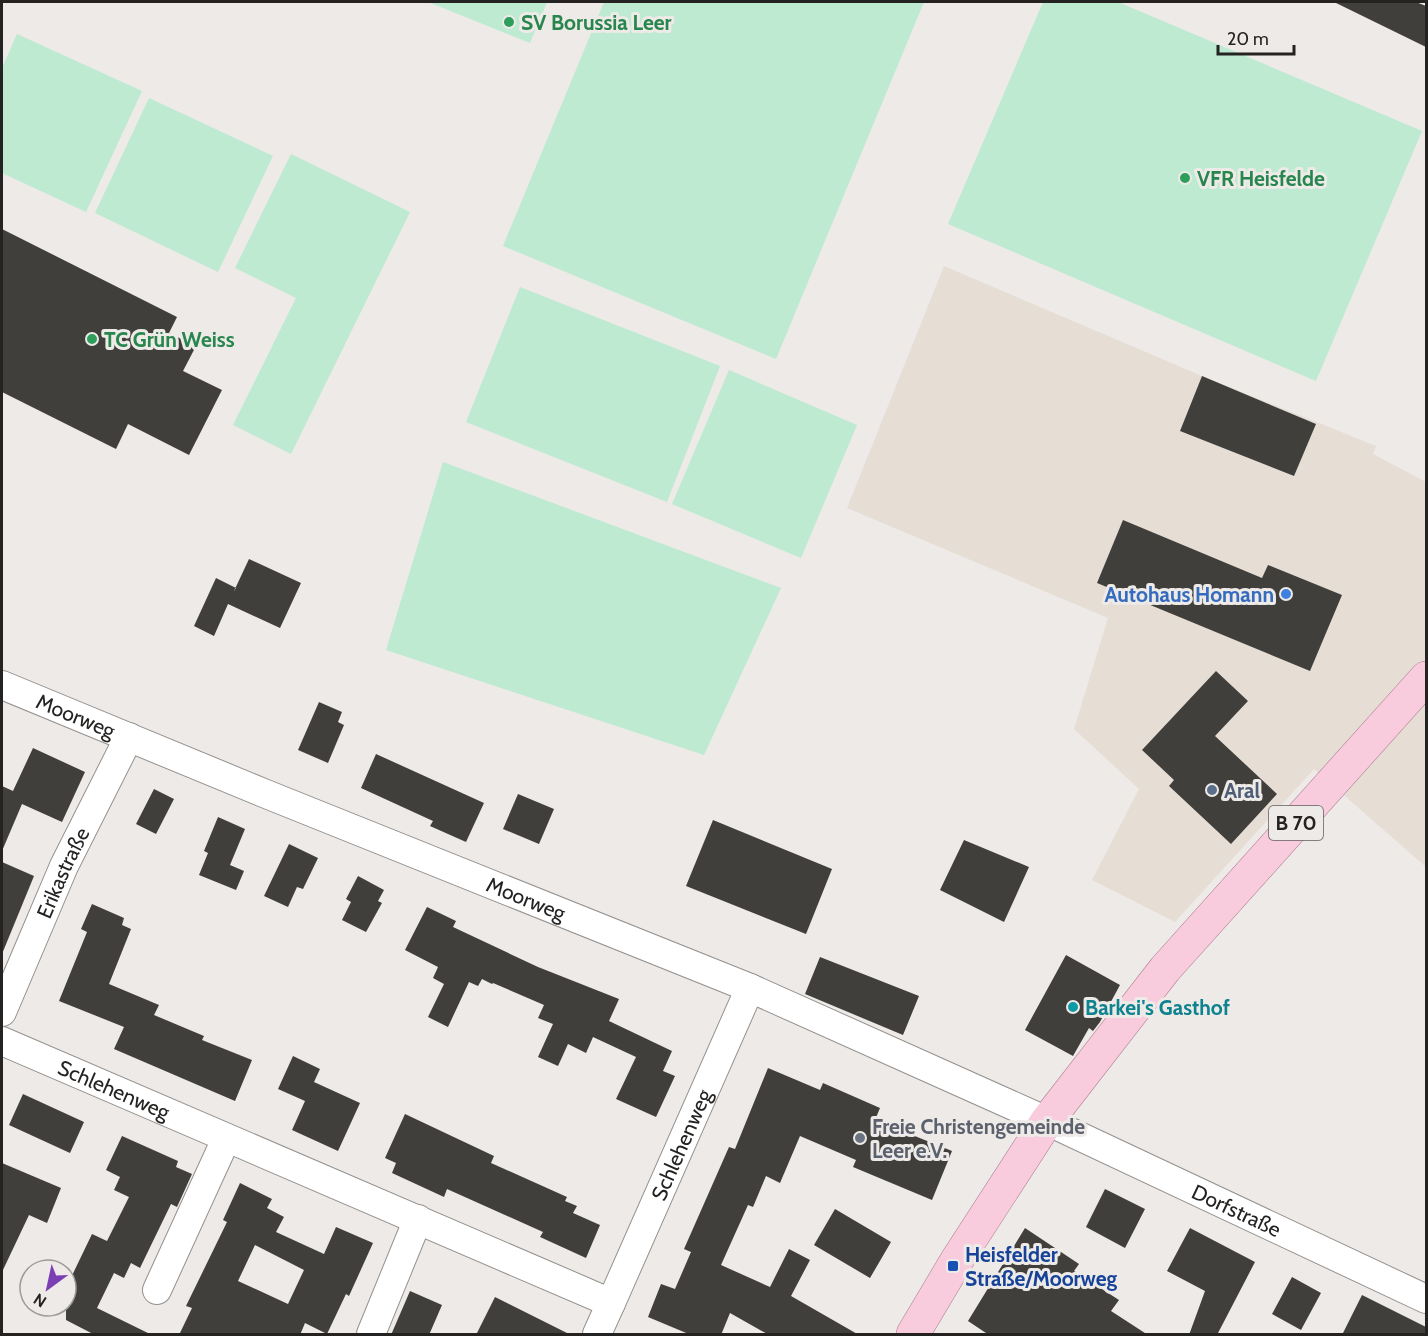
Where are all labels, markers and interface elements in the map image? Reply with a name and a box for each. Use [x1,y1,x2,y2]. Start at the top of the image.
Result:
place label: SV Borussia Leer [521,10,672,35]
marker: SV Borussia Leer [502,15,516,29]
scale bar [1218,18,1294,56]
text: 20 m [1227,28,1269,50]
place label: VFR Heisfelde [1197,166,1325,191]
marker: VFR Heisfelde [1178,171,1192,185]
place label: TC Grün Weiss [104,327,235,352]
marker: TC Grün Weiss [85,332,99,346]
place label: Autohaus Homann [1104,582,1274,607]
marker: Autohaus Homann [1279,587,1293,601]
street label: Moorweg [33,688,120,743]
place label: Aral [1224,778,1260,803]
marker: Aral [1205,783,1219,797]
road number: B 70 [1269,806,1323,840]
street label: Erikastraße [31,823,94,922]
street label: Moorweg [483,871,570,926]
place label: Barkei's Gasthof [1085,995,1230,1020]
marker: Barkei's Gasthof [1066,1000,1080,1014]
street label: Schlehenweg [55,1054,174,1124]
street label: Schlehenweg [645,1085,717,1204]
place label: Freie Christengemeinde Leer e.V. [872,1114,1085,1163]
marker: Freie Christengemeinde Leer e.V. [853,1131,867,1145]
street label: Dorfstraße [1188,1178,1285,1242]
place label: Heisfelder Straße/Moorweg [965,1242,1117,1291]
north arrow [18,1258,78,1318]
marker: Heisfelder Straße/Moorweg [946,1259,960,1273]
text: N [30,1289,50,1311]

